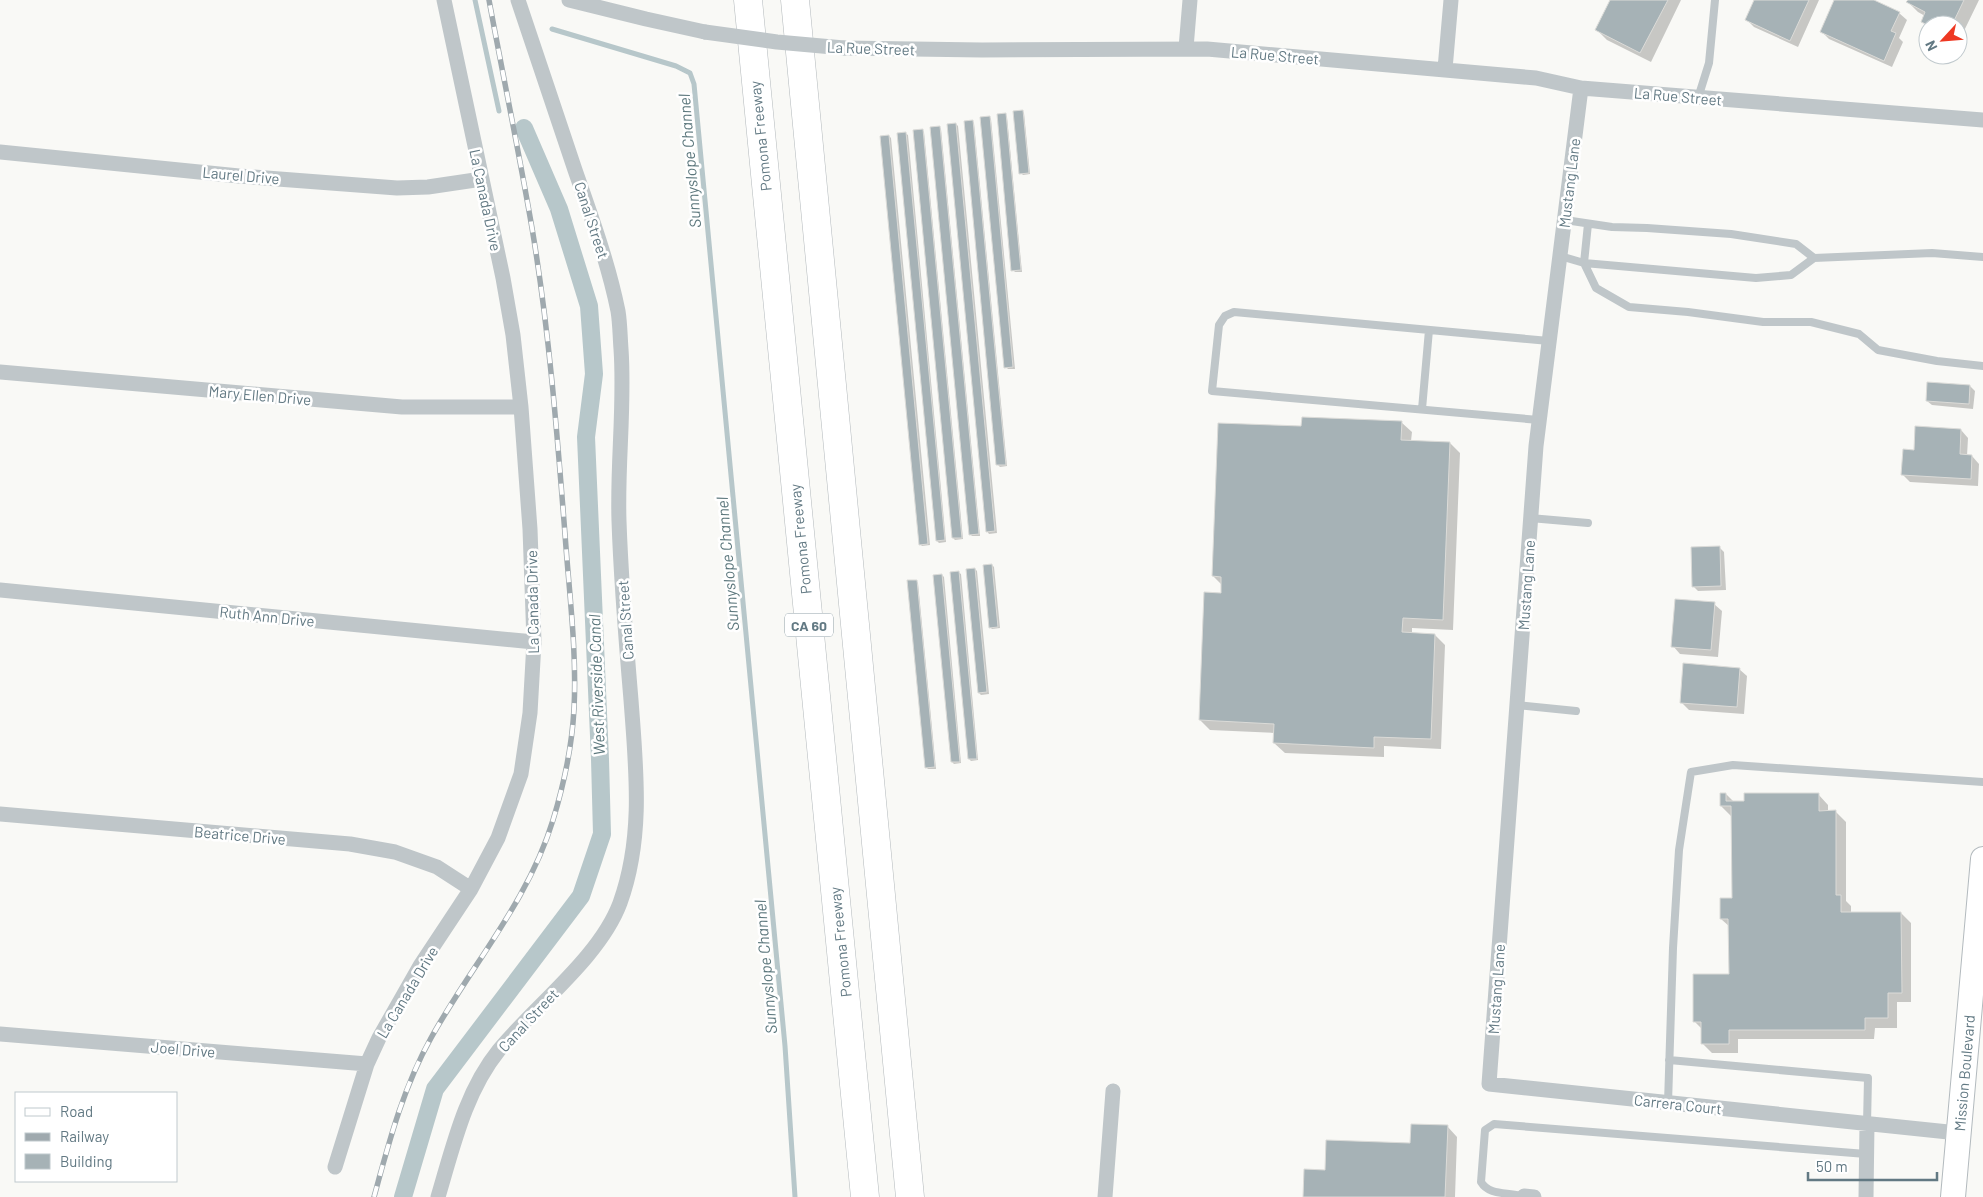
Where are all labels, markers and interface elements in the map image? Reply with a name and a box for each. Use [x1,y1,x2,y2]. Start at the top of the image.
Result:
north arrow [1918,15,1968,65]
street label: La Rue Street [827,37,915,59]
text: N [1921,38,1941,54]
street label: La Rue Street [1230,42,1320,68]
street label: Pomona Freeway [745,80,775,192]
street label: La Rue Street [1633,83,1723,109]
water label: Sunnyslope Channel [674,93,704,229]
street label: Mustang Lane [1555,137,1583,229]
street label: La Canada Drive [466,147,506,253]
street label: Laurel Drive [202,163,280,187]
street label: Canal Street [571,179,613,261]
street label: Mary Ellen Drive [208,382,312,408]
street label: Pomona Freeway [785,483,815,595]
water label: Sunnyslope Channel [712,496,742,632]
street label: Mustang Lane [1514,539,1538,631]
street label: La Canada Drive [522,550,542,654]
street label: Canal Street [613,580,637,660]
street label: Ruth Ann Drive [219,602,315,630]
water label: West Riverside Canal [584,614,608,756]
road number: CA 60 [785,614,833,636]
street label: Beatrice Drive [193,822,287,848]
street label: Pomona Freeway [825,886,855,998]
water label: Sunnyslope Channel [750,899,780,1035]
street label: La Canada Drive [373,943,441,1041]
street label: Mustang Lane [1484,943,1508,1035]
street label: Canal Street [494,985,562,1055]
street label: Mission Boulevard [1950,1014,1978,1132]
street label: Joel Drive [150,1037,216,1061]
street label: Carrera Court [1633,1090,1723,1118]
legend [15,1092,178,1182]
text: Road [60,1102,93,1120]
text: Railway [60,1127,109,1145]
scale bar [1808,1150,1937,1182]
text: Building [60,1152,113,1170]
text: 50 m [1816,1157,1848,1175]

